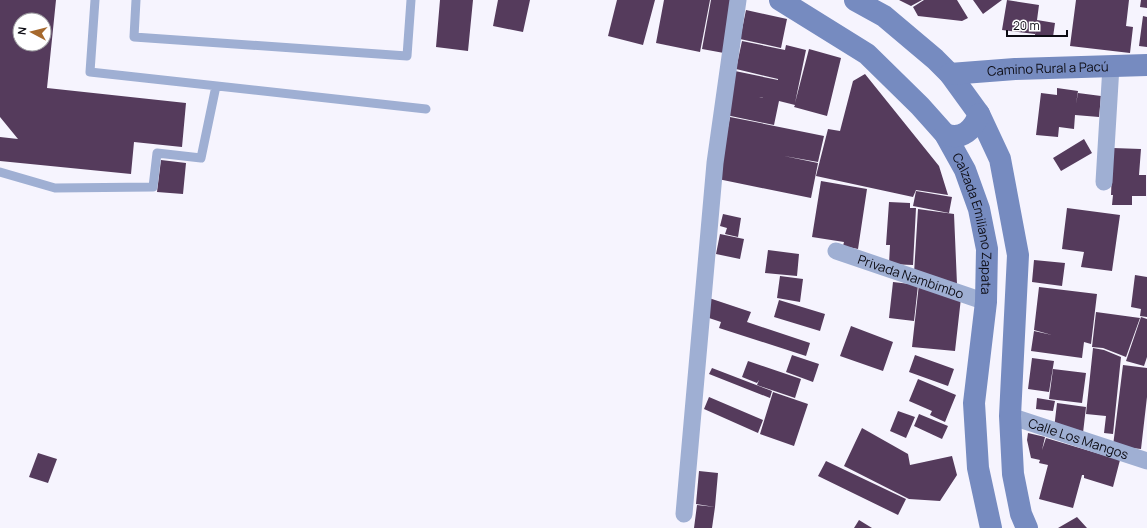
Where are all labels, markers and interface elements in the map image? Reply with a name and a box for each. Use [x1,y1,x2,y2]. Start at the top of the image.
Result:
north arrow [12,12,52,52]
scale bar [1007,12,1067,38]
text: 20 m [1013,17,1040,34]
text: N [14,26,30,36]
street label: Camino Rural a Pacú [986,57,1109,80]
street label: Calzada Emiliano Zapata [948,149,996,295]
street label: Privada Nambimbo [855,250,966,303]
street label: Calle Los Mangos [1026,414,1131,463]

